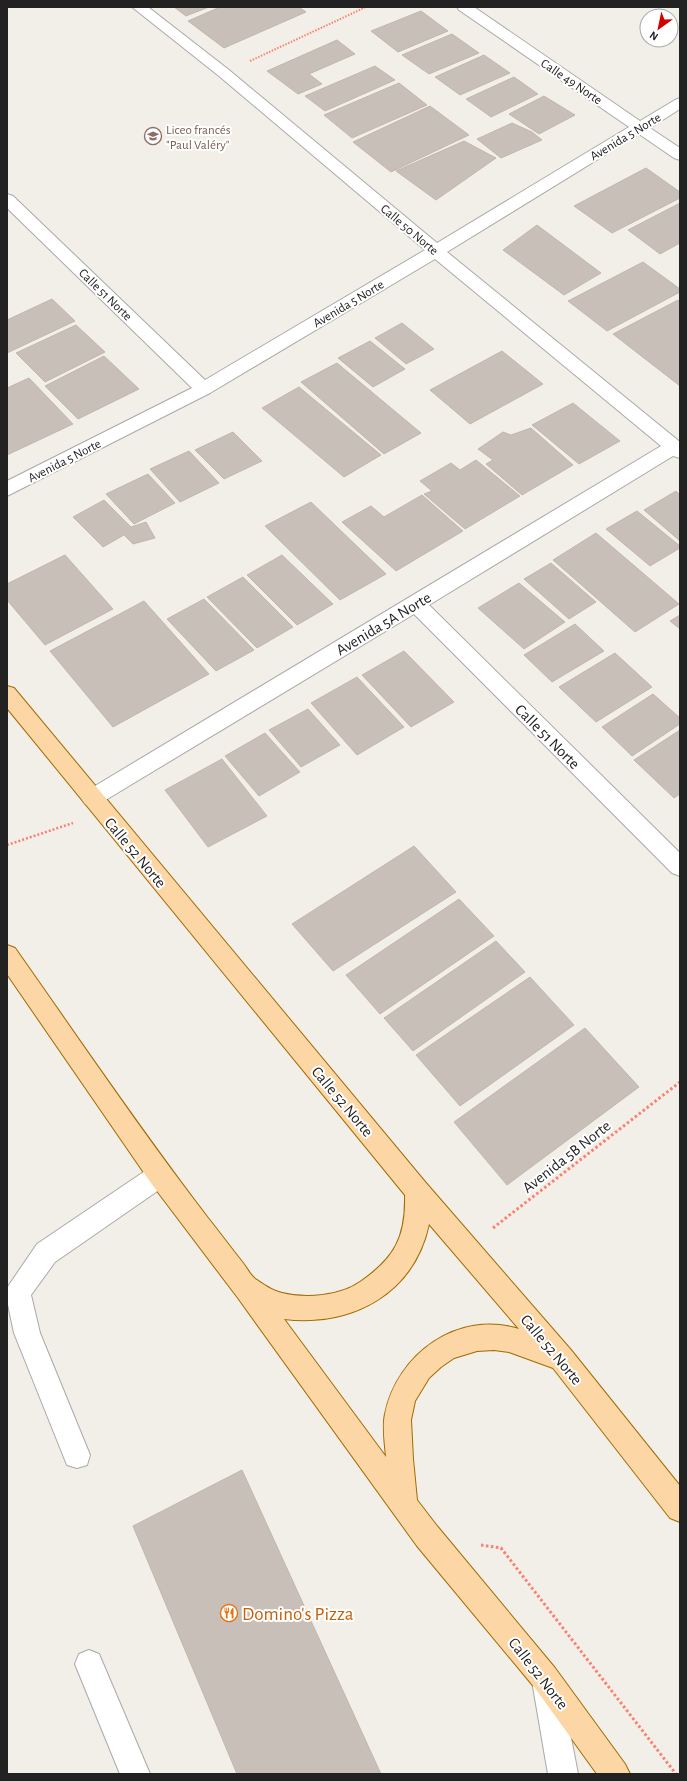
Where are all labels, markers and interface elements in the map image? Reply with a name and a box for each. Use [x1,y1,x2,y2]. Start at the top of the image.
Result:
north arrow [639,8,679,48]
text: N [648,29,660,43]
street label: Calle 49 Norte [538,57,604,107]
street label: Avenida 5 Norte [588,111,663,163]
place label: Liceo francés "Paul Valéry" [166,124,231,152]
school or university icon: Liceo francés "Paul Valéry" [143,126,163,146]
street label: Calle 50 Norte [378,202,440,258]
street label: Calle 51 Norte [76,267,134,324]
street label: Avenida 5 Norte [311,278,386,330]
street label: Avenida 5 Norte [26,437,103,485]
street label: Avenida 5A Norte [333,589,434,658]
street label: Calle 51 Norte [512,701,583,772]
street label: Calle 52 Norte [101,815,169,891]
street label: Calle 52 Norte [308,1064,376,1140]
street label: Avenida 5B Norte [520,1118,614,1196]
street label: Calle 52 Norte [517,1312,585,1388]
restaurant icon: Domino's Pizza [219,1603,239,1623]
place label: Domino's Pizza [242,1605,354,1624]
street label: Calle 52 Norte [505,1635,571,1712]

